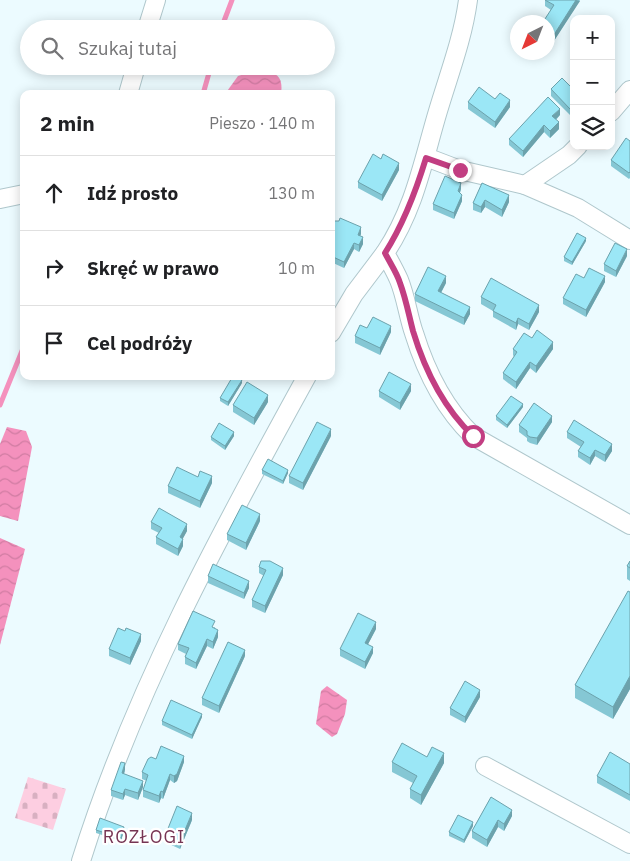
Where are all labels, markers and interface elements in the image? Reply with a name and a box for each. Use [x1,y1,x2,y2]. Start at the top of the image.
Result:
north arrow [510,15,555,60]
map controls [570,15,615,150]
button: + [570,15,615,60]
search box [20,20,335,75]
icon: search [38,34,66,62]
text: Szukaj tutaj [78,36,177,60]
button: − [570,60,615,105]
button: layers [570,105,615,150]
text: 2 min [40,109,95,137]
text: Pieszo · 140 m [209,113,315,133]
route end [449,159,472,182]
icon: ahead [40,179,68,207]
text: Idź prosto [87,181,178,205]
text: 130 m [268,183,315,203]
icon: right [40,254,68,282]
text: Skręć w prawo [87,256,219,280]
text: 10 m [278,258,315,278]
icon: arrive [40,329,68,357]
text: Cel podróży [87,331,192,355]
route start [462,425,485,448]
district label: ROZŁOGI [103,825,185,848]

